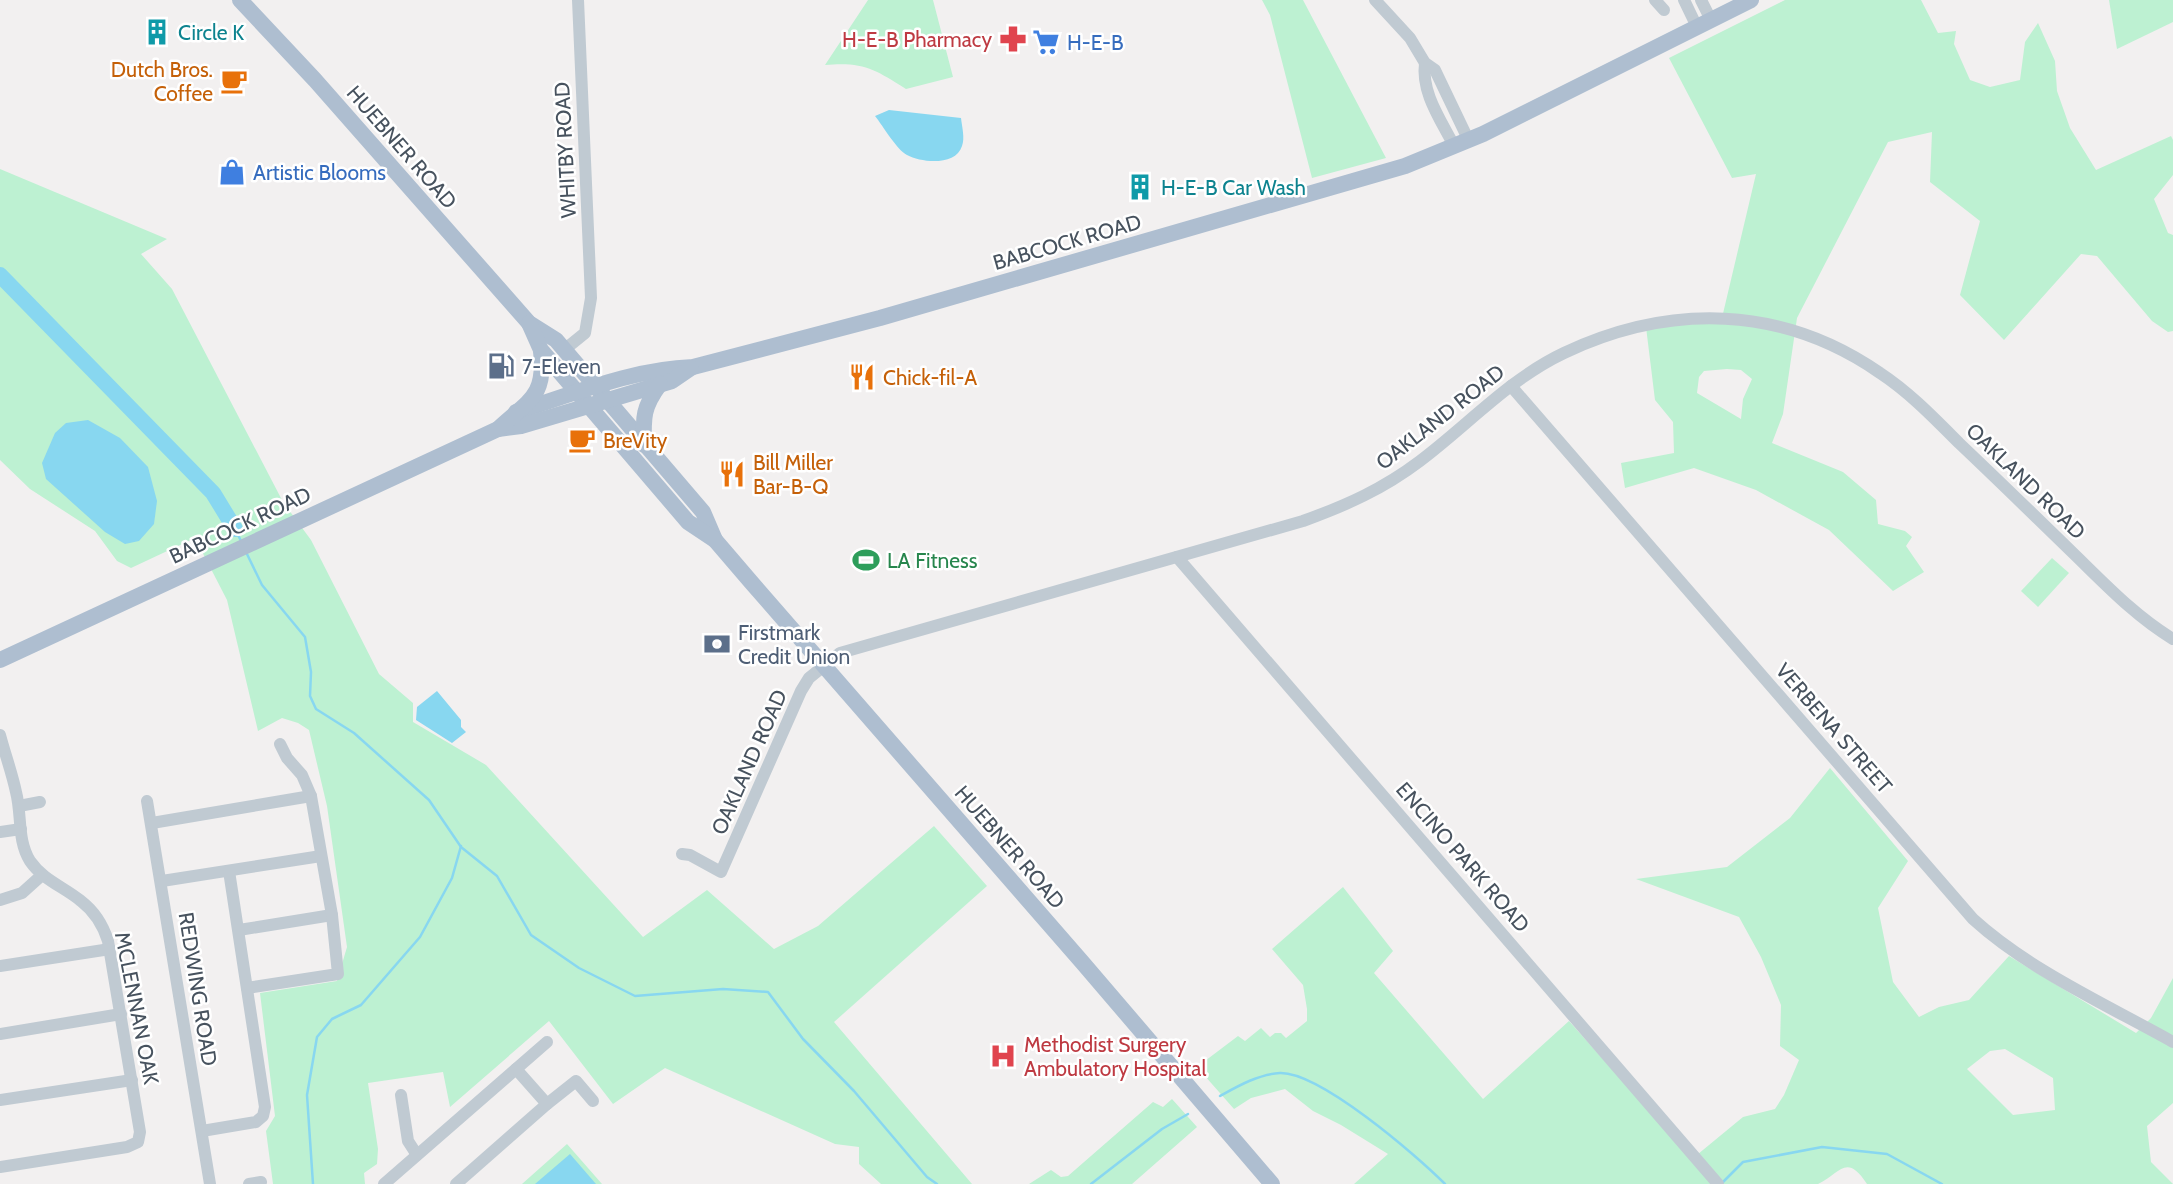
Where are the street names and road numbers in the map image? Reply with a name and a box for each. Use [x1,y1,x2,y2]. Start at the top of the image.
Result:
street label: HUEBNER ROAD [342,80,462,214]
street label: WHITBY ROAD [549,81,581,219]
street label: BABCOCK ROAD [990,209,1144,275]
street label: OAKLAND ROAD [1371,359,1509,475]
street label: OAKLAND ROAD [1961,418,2091,544]
street label: BABCOCK ROAD [165,481,315,569]
street label: VERBENA STREET [1771,658,1897,798]
street label: OAKLAND ROAD [706,686,792,838]
street label: ENCINO PARK ROAD [1391,777,1535,937]
street label: HUEBNER ROAD [950,780,1070,914]
street label: REDWING ROAD [174,910,222,1068]
street label: MCLENNAN OAK [110,930,164,1086]

